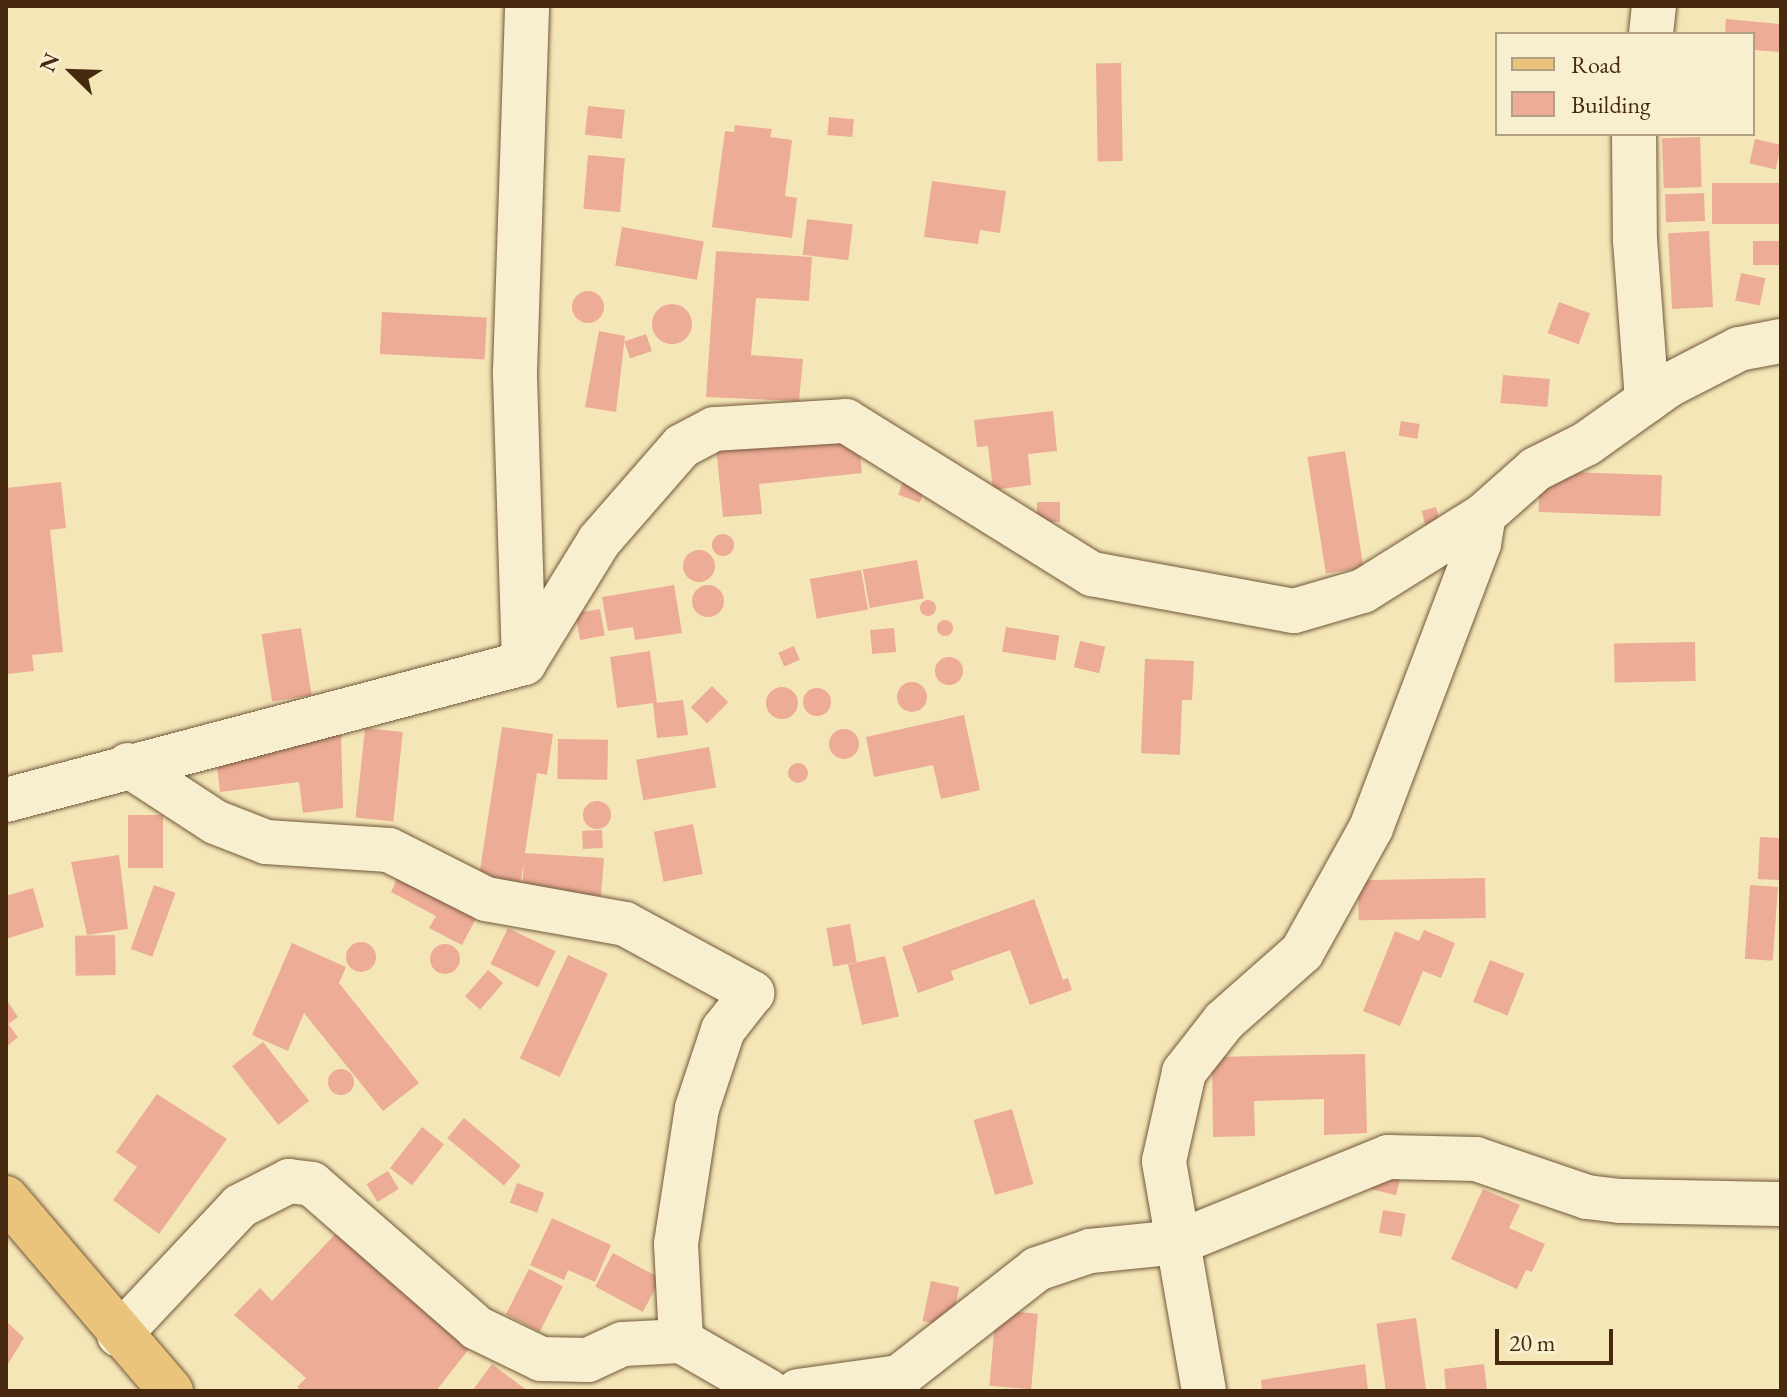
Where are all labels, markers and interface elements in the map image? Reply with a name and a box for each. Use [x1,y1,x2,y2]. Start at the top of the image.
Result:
north arrow [32,32,112,112]
legend [1495,32,1755,136]
text: N [33,49,66,76]
text: Road [1571,49,1621,80]
text: Building [1571,89,1651,120]
scale bar [1499,1313,1617,1363]
text: 20 m [1509,1327,1556,1358]

